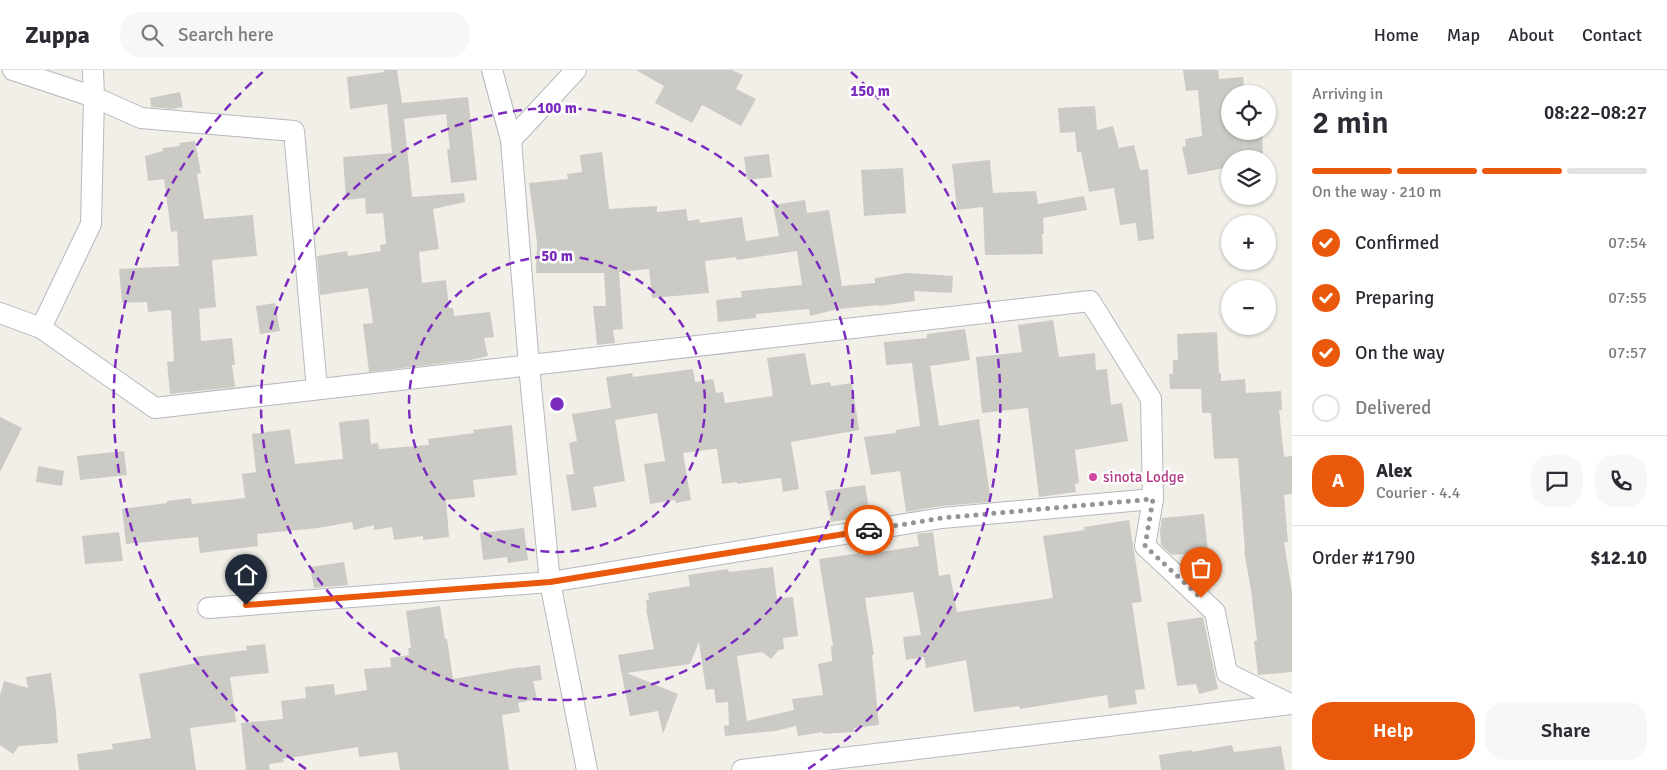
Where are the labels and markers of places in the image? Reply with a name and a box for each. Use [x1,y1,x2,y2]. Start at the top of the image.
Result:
centre of rings [548,395,566,413]
place label: sinota Lodge [1103,468,1184,486]
marker: sinota Lodge [1087,471,1099,483]
pin [1180,547,1222,598]
pin [225,554,267,605]

